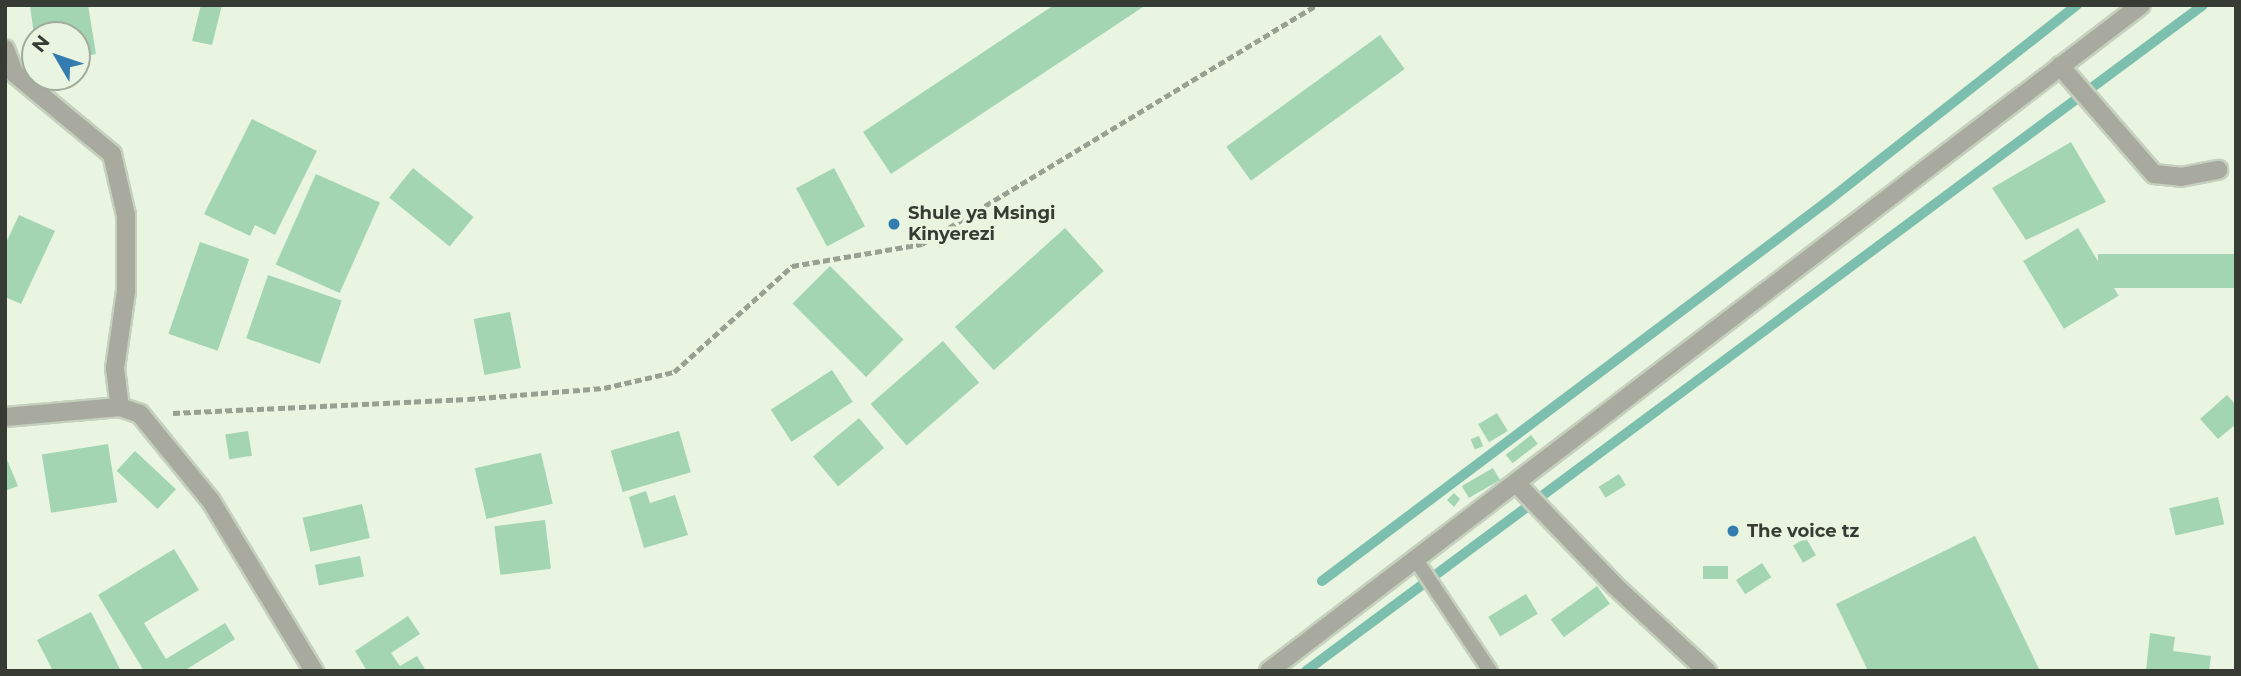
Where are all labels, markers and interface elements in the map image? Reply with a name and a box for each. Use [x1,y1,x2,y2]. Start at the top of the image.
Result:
north arrow [21,21,91,91]
text: N [27,31,55,57]
place label: Shule ya Msingi Kinyerezi [908,203,1055,246]
marker: Shule ya Msingi Kinyerezi [886,216,902,232]
place label: The voice tz [1747,520,1859,542]
marker: The voice tz [1725,523,1741,539]

